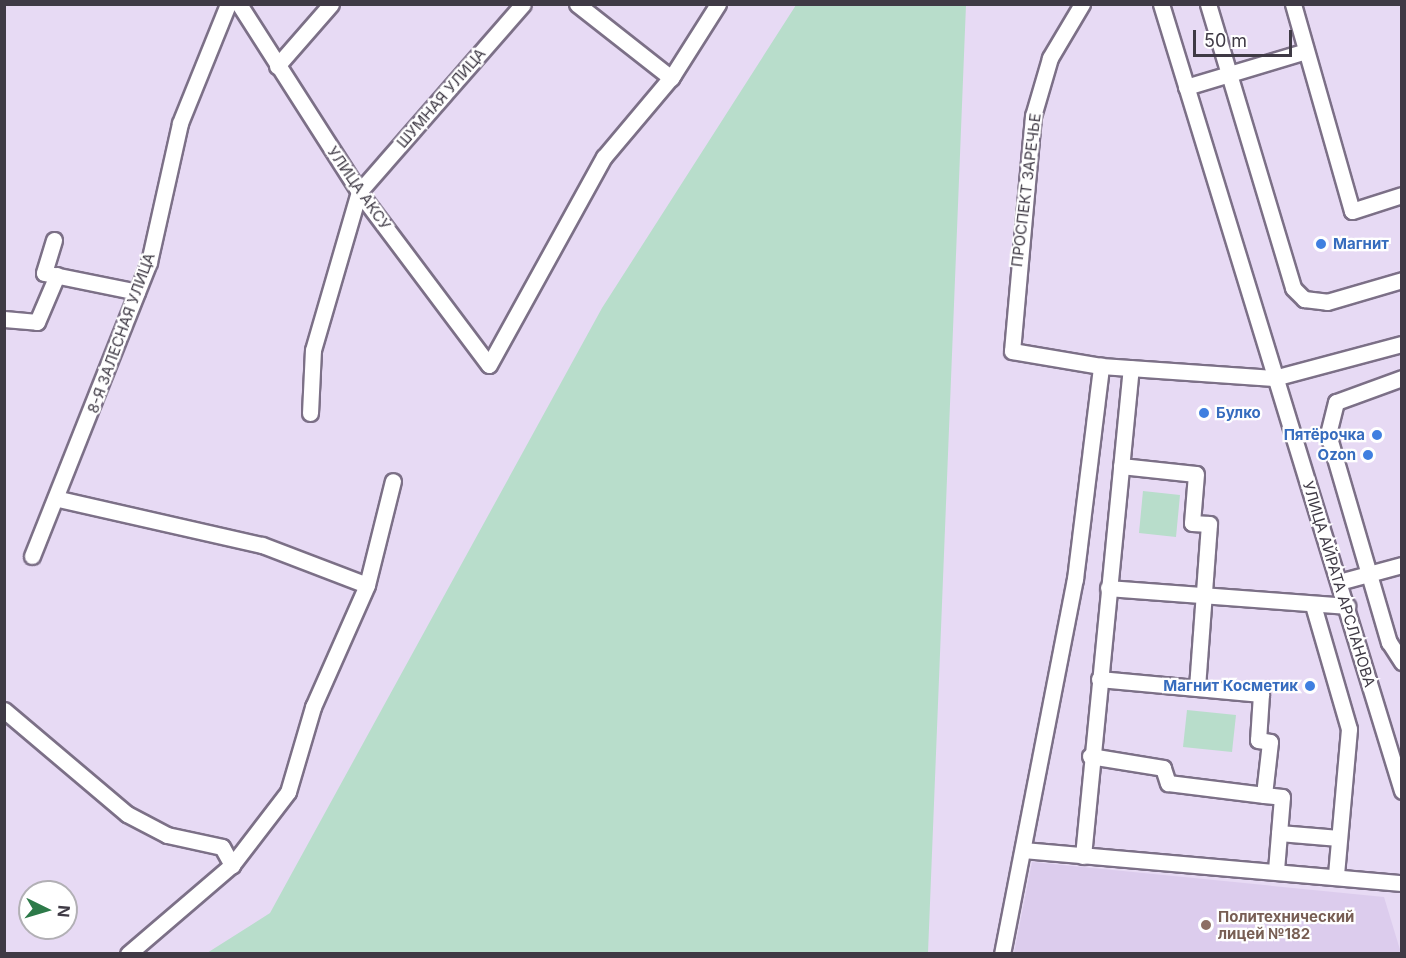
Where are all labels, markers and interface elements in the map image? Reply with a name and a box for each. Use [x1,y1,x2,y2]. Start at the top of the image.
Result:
scale bar [1196,18,1295,56]
text: 50 m [1204,30,1247,51]
street label: ШУМНАЯ УЛИЦА [393,45,489,151]
street label: ПРОСПЕКТ ЗАРЕЧЬЕ [1008,112,1044,268]
street label: УЛИЦА АКСУ [324,143,394,233]
place label: Магнит [1333,235,1389,253]
marker: Магнит [1314,237,1328,251]
street label: 8-Я ЗАЛЕСНАЯ УЛИЦА [84,250,158,416]
place label: Булко [1216,404,1261,422]
marker: Булко [1197,406,1211,420]
place label: Пятёрочка [1284,426,1365,444]
marker: Пятёрочка [1370,428,1384,442]
place label: Ozon [1318,446,1356,464]
marker: Ozon [1361,448,1375,462]
street label: УЛИЦА АЙРАТА АРСЛАНОВА [1299,479,1379,689]
place label: Магнит Косметик [1163,677,1298,695]
marker: Магнит Косметик [1303,679,1317,693]
north arrow [18,880,78,940]
text: N [53,904,74,918]
place label: Политехнический лицей №182 [1218,907,1354,942]
marker: Политехнический лицей №182 [1199,918,1213,932]

